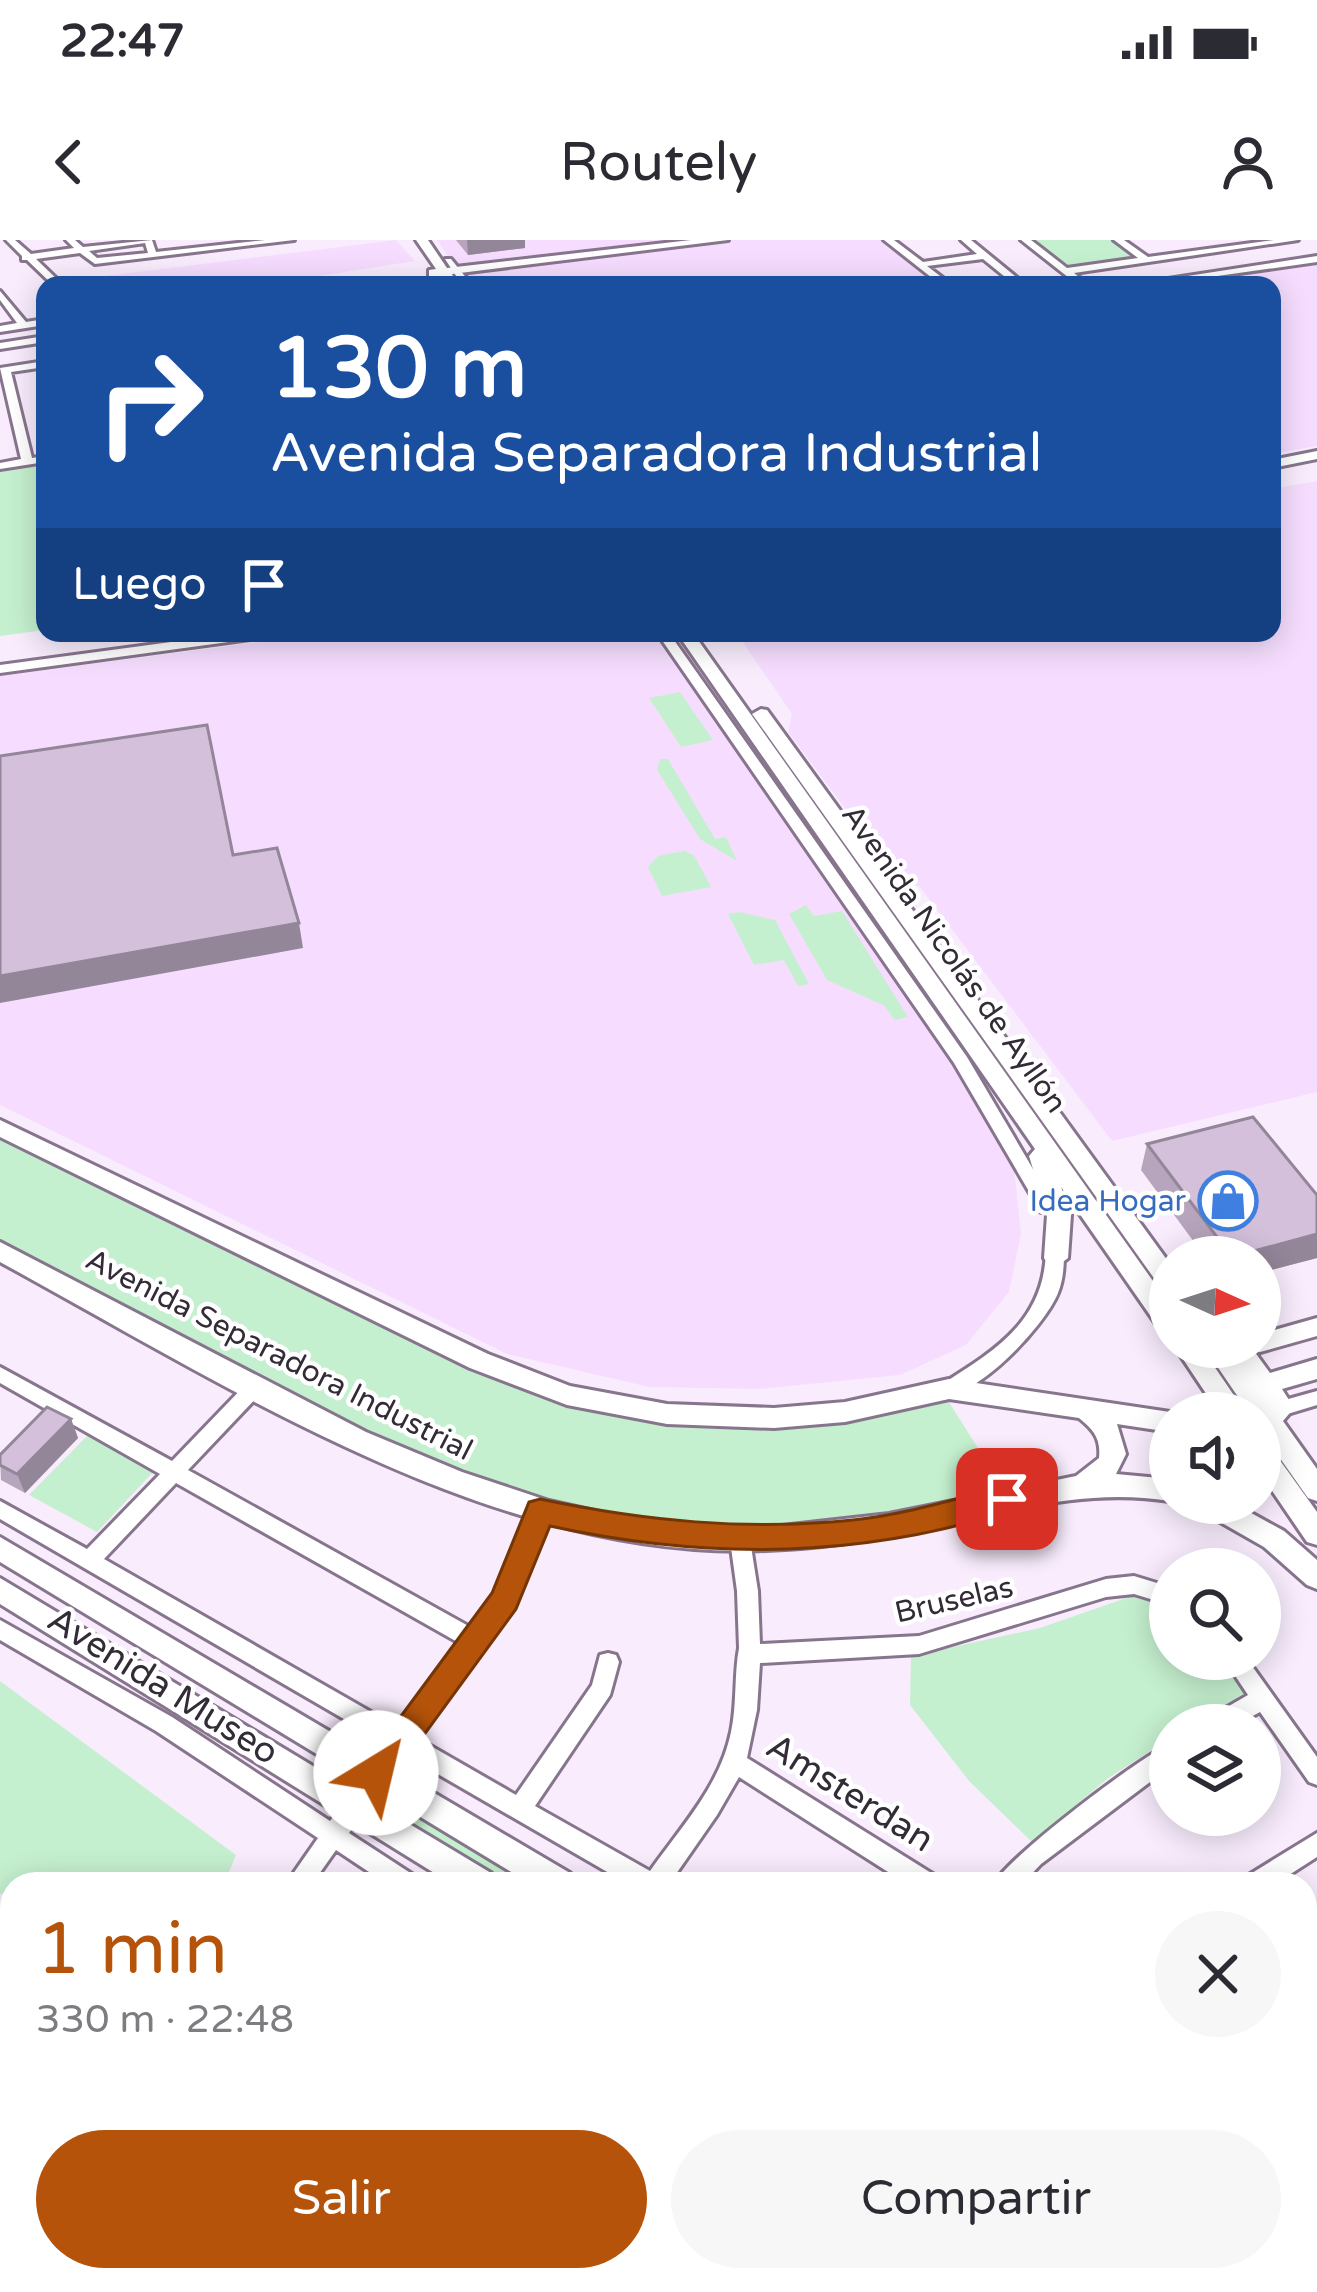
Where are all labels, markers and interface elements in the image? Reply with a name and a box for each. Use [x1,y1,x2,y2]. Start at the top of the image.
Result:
text: 22:47 [60,15,185,69]
icon: back [36,129,102,195]
icon: person [1215,129,1281,195]
text: Routely [560,130,757,195]
text: 130 m [270,319,527,420]
icon: right [72,324,228,480]
text: Avenida Separadora Industrial [270,421,1042,486]
icon: arrive [231,552,297,618]
text: Luego [72,558,207,612]
street label: Avenida Nicolás de Ayllón [833,798,1075,1120]
shop icon: Idea Hogar [1197,1170,1259,1232]
place label: Idea Hogar [1030,1183,1187,1220]
north arrow [1149,1236,1281,1368]
map controls [1149,1236,1281,1836]
street label: Avenida Separadora Industrial [79,1241,479,1469]
button: sound [1149,1392,1281,1524]
pin [956,1448,1058,1550]
icon: arrive [974,1466,1040,1532]
button: search [1149,1548,1281,1680]
street label: Bruselas [891,1568,1017,1632]
street label: Avenida Museo [40,1598,286,1774]
button: layers [1149,1704,1281,1836]
position arrow [313,1710,439,1836]
street label: Amsterdan [759,1725,941,1861]
text: 1 min [36,1907,228,1994]
button: close [1155,1911,1281,2037]
text: 330 m · 22:48 [36,1996,294,2043]
button: Salir [36,2130,647,2268]
button: Compartir [671,2130,1281,2268]

